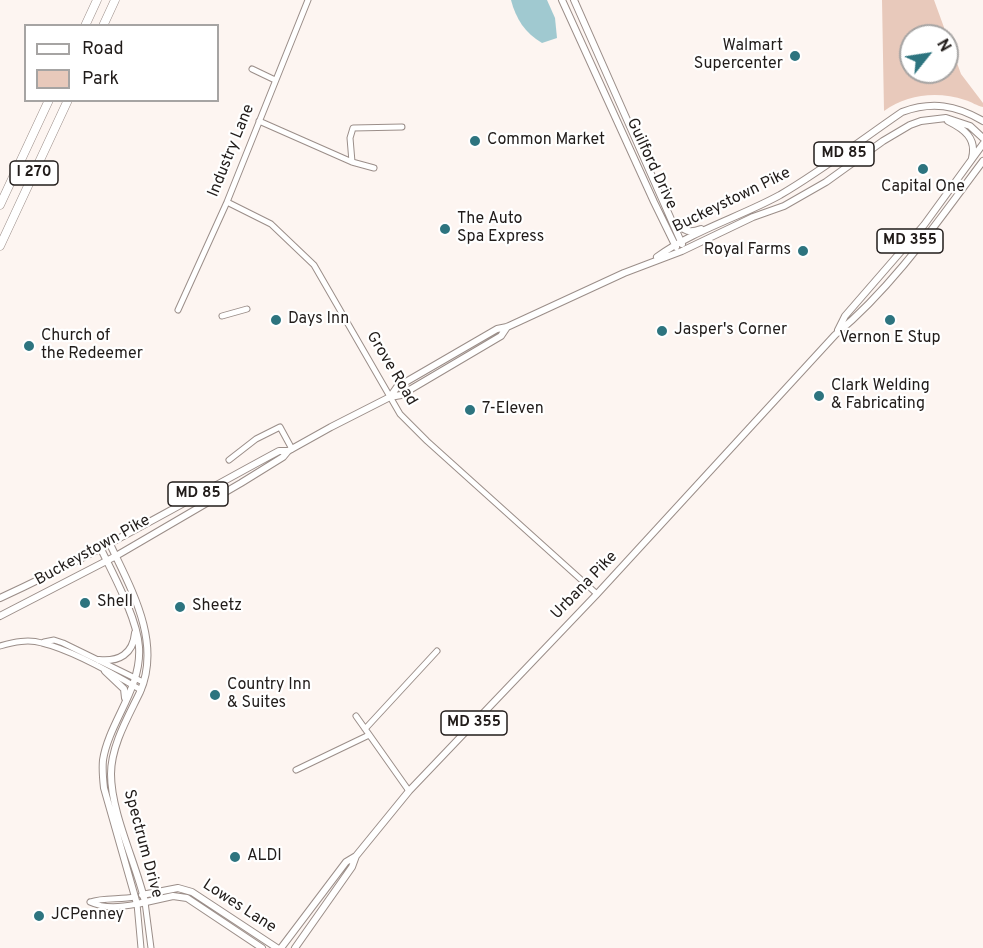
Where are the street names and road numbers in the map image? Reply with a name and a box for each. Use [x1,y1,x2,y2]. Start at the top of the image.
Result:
street label: Industry Lane [205,102,259,200]
street label: Guilford Drive [621,115,681,213]
road number: MD 85 [814,142,874,166]
road number: I 270 [10,161,58,185]
street label: Buckeystown Pike [670,164,794,238]
road number: MD 355 [877,229,943,253]
street label: Grove Road [361,328,421,410]
road number: MD 85 [168,482,228,506]
street label: Buckeystown Pike [32,511,154,591]
street label: Urbana Pike [548,548,622,624]
road number: MD 355 [441,711,507,735]
street label: Spectrum Drive [118,788,166,900]
street label: Lowes Lane [198,876,280,938]

